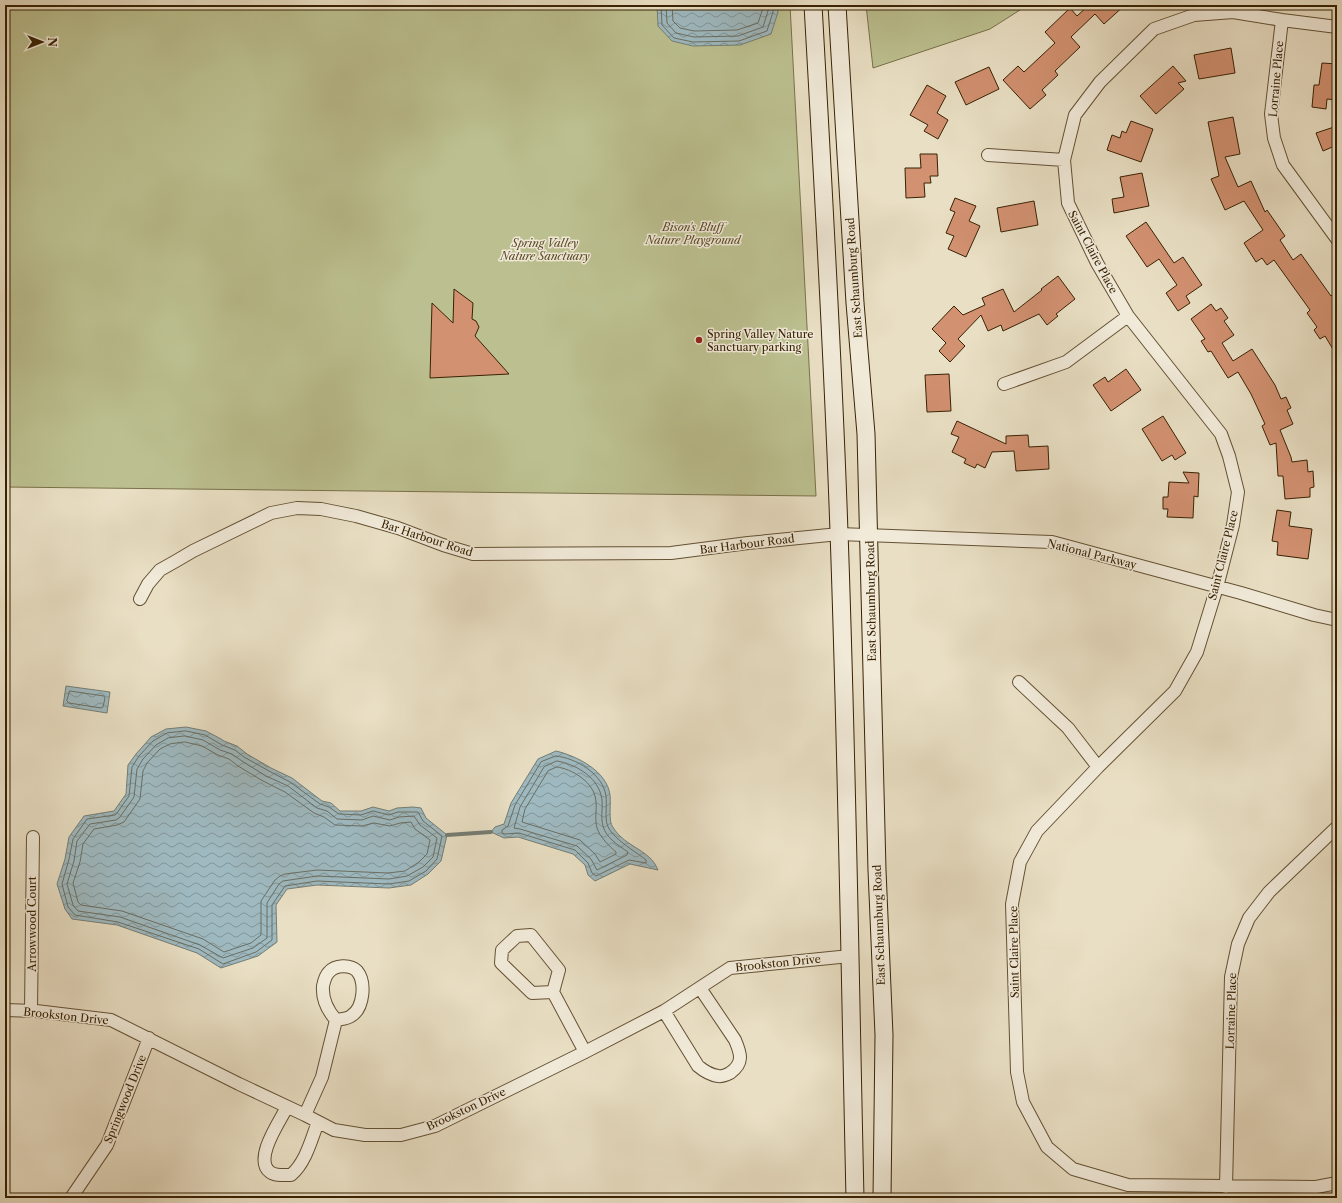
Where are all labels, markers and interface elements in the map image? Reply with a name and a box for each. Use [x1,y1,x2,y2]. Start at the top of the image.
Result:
north arrow [22,22,62,62]
text: N [45,37,59,47]
street label: Lorraine Place [1266,40,1286,118]
street label: Saint Claire Place [1065,208,1121,296]
street label: East Schaumburg Road [843,217,865,339]
park label: Bison's Bluff Nature Playground [644,220,742,247]
park label: Spring Valley Nature Sanctuary [499,236,590,263]
place label: Spring Valley Nature Sanctuary parking [707,327,813,354]
marker: Spring Valley Nature Sanctuary parking [694,335,704,345]
street label: Saint Claire Place [1205,509,1241,601]
street label: Bar Harbour Road [380,517,475,559]
street label: Bar Harbour Road [699,531,795,557]
street label: National Parkway [1046,536,1139,572]
street label: East Schaumburg Road [863,540,879,662]
street label: East Schaumburg Road [870,864,888,986]
street label: Arrowwood Court [25,876,39,973]
street label: Saint Claire Place [1006,906,1022,998]
street label: Brookston Drive [735,952,821,974]
street label: Lorraine Place [1223,972,1239,1050]
street label: Brookston Drive [23,1005,109,1027]
street label: Springwood Drive [101,1053,149,1145]
street label: Brookston Drive [424,1085,508,1133]

